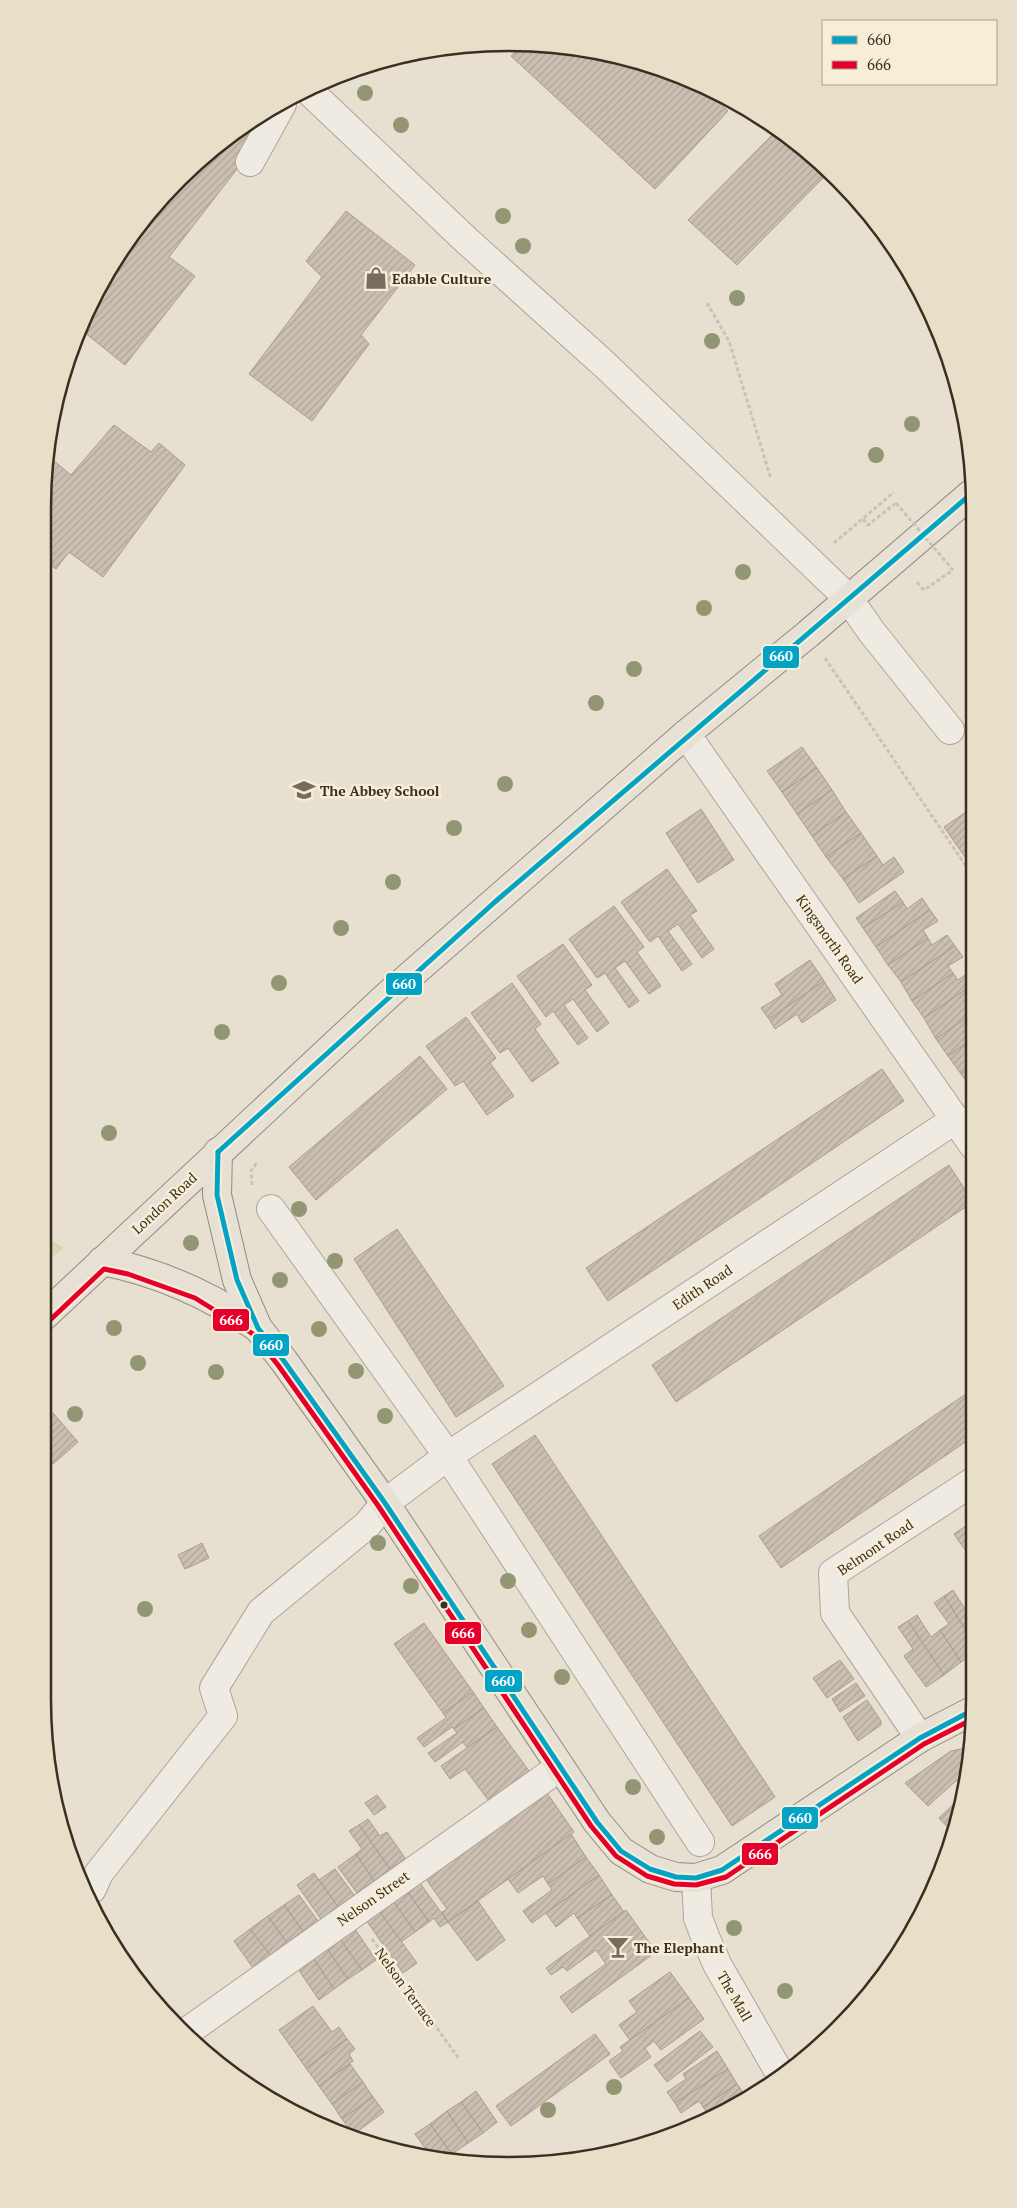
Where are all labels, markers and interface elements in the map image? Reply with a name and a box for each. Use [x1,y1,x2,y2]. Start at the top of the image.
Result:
legend [822,20,997,85]
text: 660 [867,29,891,49]
text: 666 [867,54,891,74]
shop icon: Edable Culture [363,265,389,291]
place label: Edable Culture [392,269,492,288]
line badge: 660 [762,645,800,669]
text: 660 [769,646,793,665]
school or university icon: The Abbey School [291,777,317,803]
place label: The Abbey School [320,781,440,800]
street label: Kingsnorth Road [792,891,868,987]
line badge: 660 [385,972,423,996]
text: 660 [392,974,416,993]
street label: London Road [127,1168,201,1238]
street label: Edith Road [668,1260,736,1314]
line badge: 666 [212,1308,250,1332]
text: 666 [219,1310,243,1329]
line badge: 660 [252,1333,290,1357]
text: 660 [259,1335,283,1354]
street label: Belmont Road [833,1514,917,1579]
unlabelled marker [439,1600,449,1610]
line badge: 666 [444,1621,482,1645]
text: 666 [451,1623,475,1642]
line badge: 660 [484,1669,523,1693]
text: 660 [491,1671,515,1690]
line badge: 660 [781,1806,819,1830]
text: 660 [788,1808,812,1827]
line badge: 666 [741,1842,779,1866]
text: 666 [748,1844,772,1863]
street label: Nelson Street [333,1866,414,1930]
bar icon: The Elephant [605,1934,631,1960]
place label: The Elephant [634,1938,725,1957]
street label: Nelson Terrace [371,1944,441,2030]
street label: The Mall [713,1967,757,2025]

